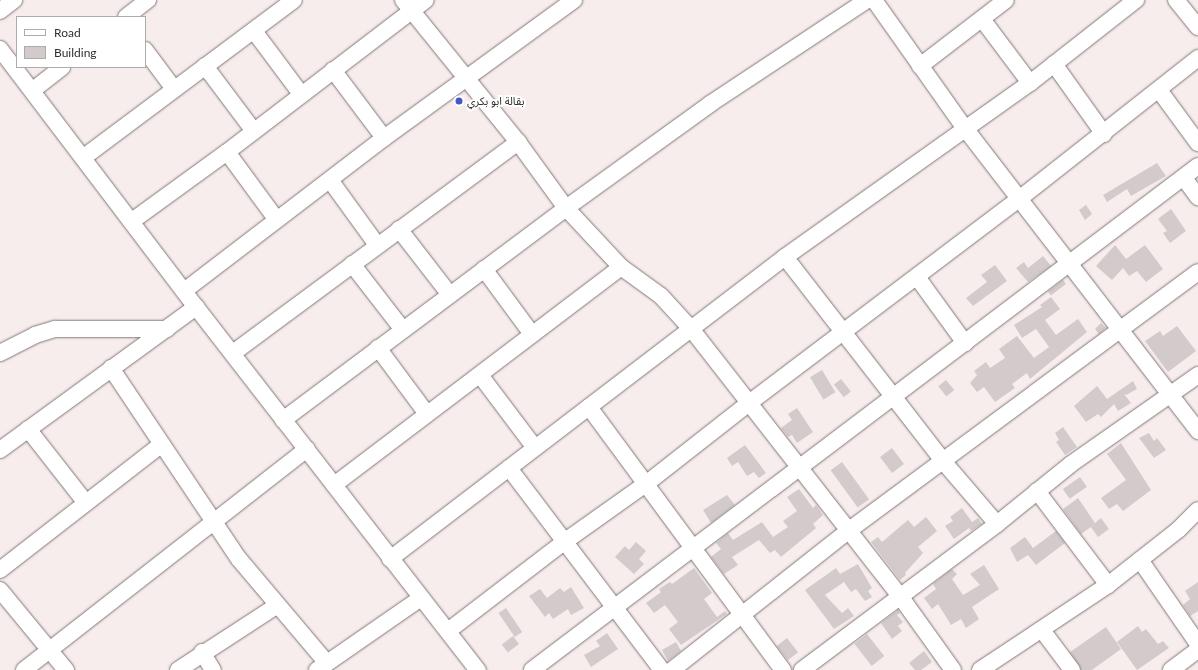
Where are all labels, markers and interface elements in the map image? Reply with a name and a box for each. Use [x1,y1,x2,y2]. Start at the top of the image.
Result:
legend [16,16,146,68]
text: Road [54,25,81,40]
text: Building [54,45,97,60]
place label: بقالة ابو بكري [467,94,524,108]
marker: بقالة ابو بكري [454,96,464,106]

